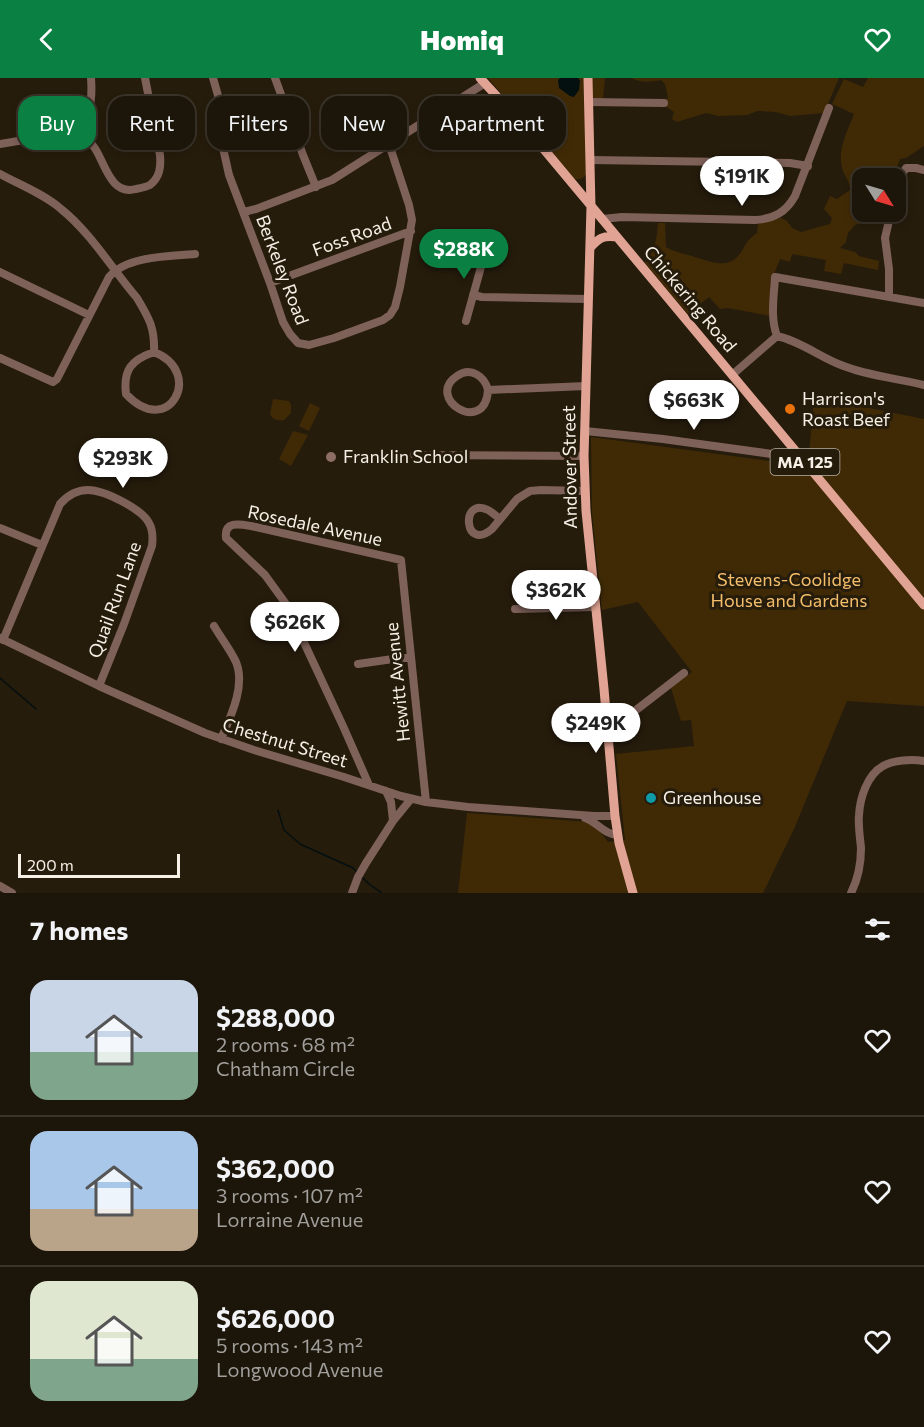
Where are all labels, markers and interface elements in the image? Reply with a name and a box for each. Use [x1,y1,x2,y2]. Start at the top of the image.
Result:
icon: back [30,23,63,56]
text: Homiq [420,23,504,56]
icon: heart [861,23,894,56]
chip: Buy [18,96,96,150]
chip: Rent [108,96,195,150]
chip: Filters [207,96,309,150]
chip: New [321,96,407,150]
chip: Apartment [419,96,566,150]
pin: $191K [700,156,784,207]
text: $191K [714,163,770,187]
north arrow [852,168,906,222]
map controls [852,168,906,222]
street label: Berkeley Road [252,212,314,328]
street label: Foss Road [309,212,394,260]
pin: $288K [422,229,506,280]
text: $288K [433,236,495,260]
street label: Chickering Road [640,241,742,356]
pin: $663K [652,380,736,431]
text: $663K [663,387,725,411]
place label: Harrison's Roast Beef [802,387,891,430]
marker: Harrison's Roast Beef [783,402,797,416]
street label: Andover Street [557,405,581,529]
pin: $293K [81,438,165,489]
text: $293K [93,445,153,469]
place label: Franklin School [343,445,468,467]
road number: MA 125 [770,449,840,475]
marker: Franklin School [324,450,338,464]
street label: Rosedale Avenue [246,500,385,550]
street label: Quail Run Lane [83,539,145,661]
park label: Stevens-Coolidge House and Gardens [711,568,867,611]
pin: $362K [514,570,598,621]
text: $362K [526,577,586,601]
pin: $626K [253,602,337,653]
text: $626K [264,609,326,633]
street label: Hewitt Avenue [380,621,414,743]
pin: $249K [554,703,638,754]
text: $249K [565,710,627,734]
street label: Chestnut Street [220,713,351,772]
place label: Greenhouse [663,786,761,808]
marker: Greenhouse [644,791,658,805]
scale bar [18,851,180,878]
text: 200 m [27,855,74,874]
icon: filters [861,913,894,946]
text: 7 homes [30,914,128,945]
text: $288,000 [216,1001,335,1032]
icon: home [78,1004,150,1076]
icon: heart [861,1024,894,1057]
text: 2 rooms · 68 m² [216,1032,355,1056]
text: Chatham Circle [216,1056,355,1080]
text: $362,000 [216,1152,335,1183]
icon: home [78,1155,150,1227]
icon: heart [861,1175,894,1208]
text: 3 rooms · 107 m² [216,1183,363,1207]
text: Lorraine Avenue [216,1207,363,1231]
text: $626,000 [216,1302,335,1333]
icon: home [78,1305,150,1377]
icon: heart [861,1325,894,1358]
text: 5 rooms · 143 m² [216,1333,363,1357]
text: Longwood Avenue [216,1357,383,1381]

